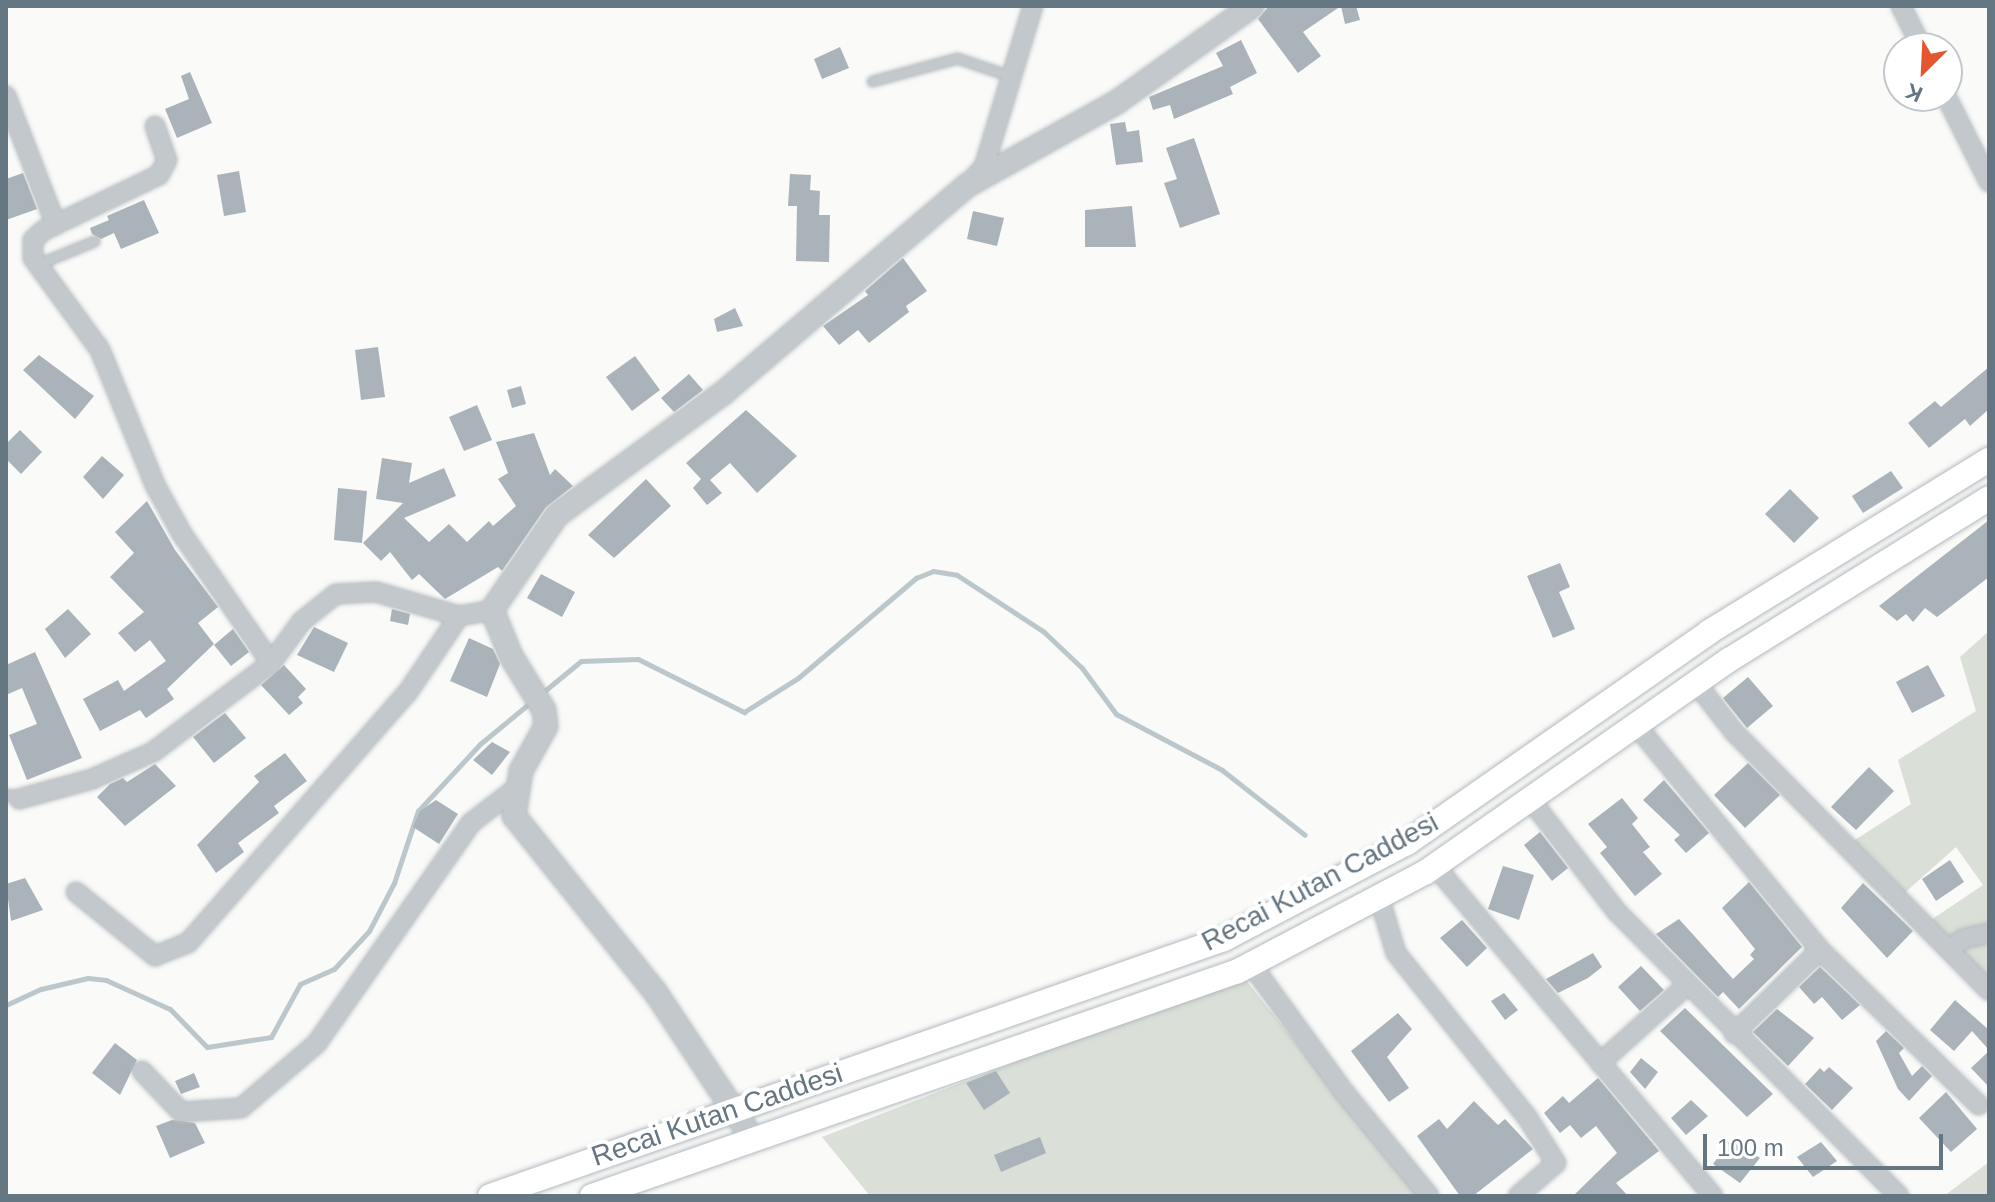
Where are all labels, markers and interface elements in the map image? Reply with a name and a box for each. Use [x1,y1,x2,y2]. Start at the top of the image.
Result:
north arrow [1883,32,1963,112]
text: K [1902,78,1926,107]
street label: Recai Kutan Caddesi [1196,805,1444,959]
street label: Recai Kutan Caddesi [587,1056,847,1174]
scale bar [1707,1118,1947,1168]
text: 100 m [1717,1134,1784,1161]

